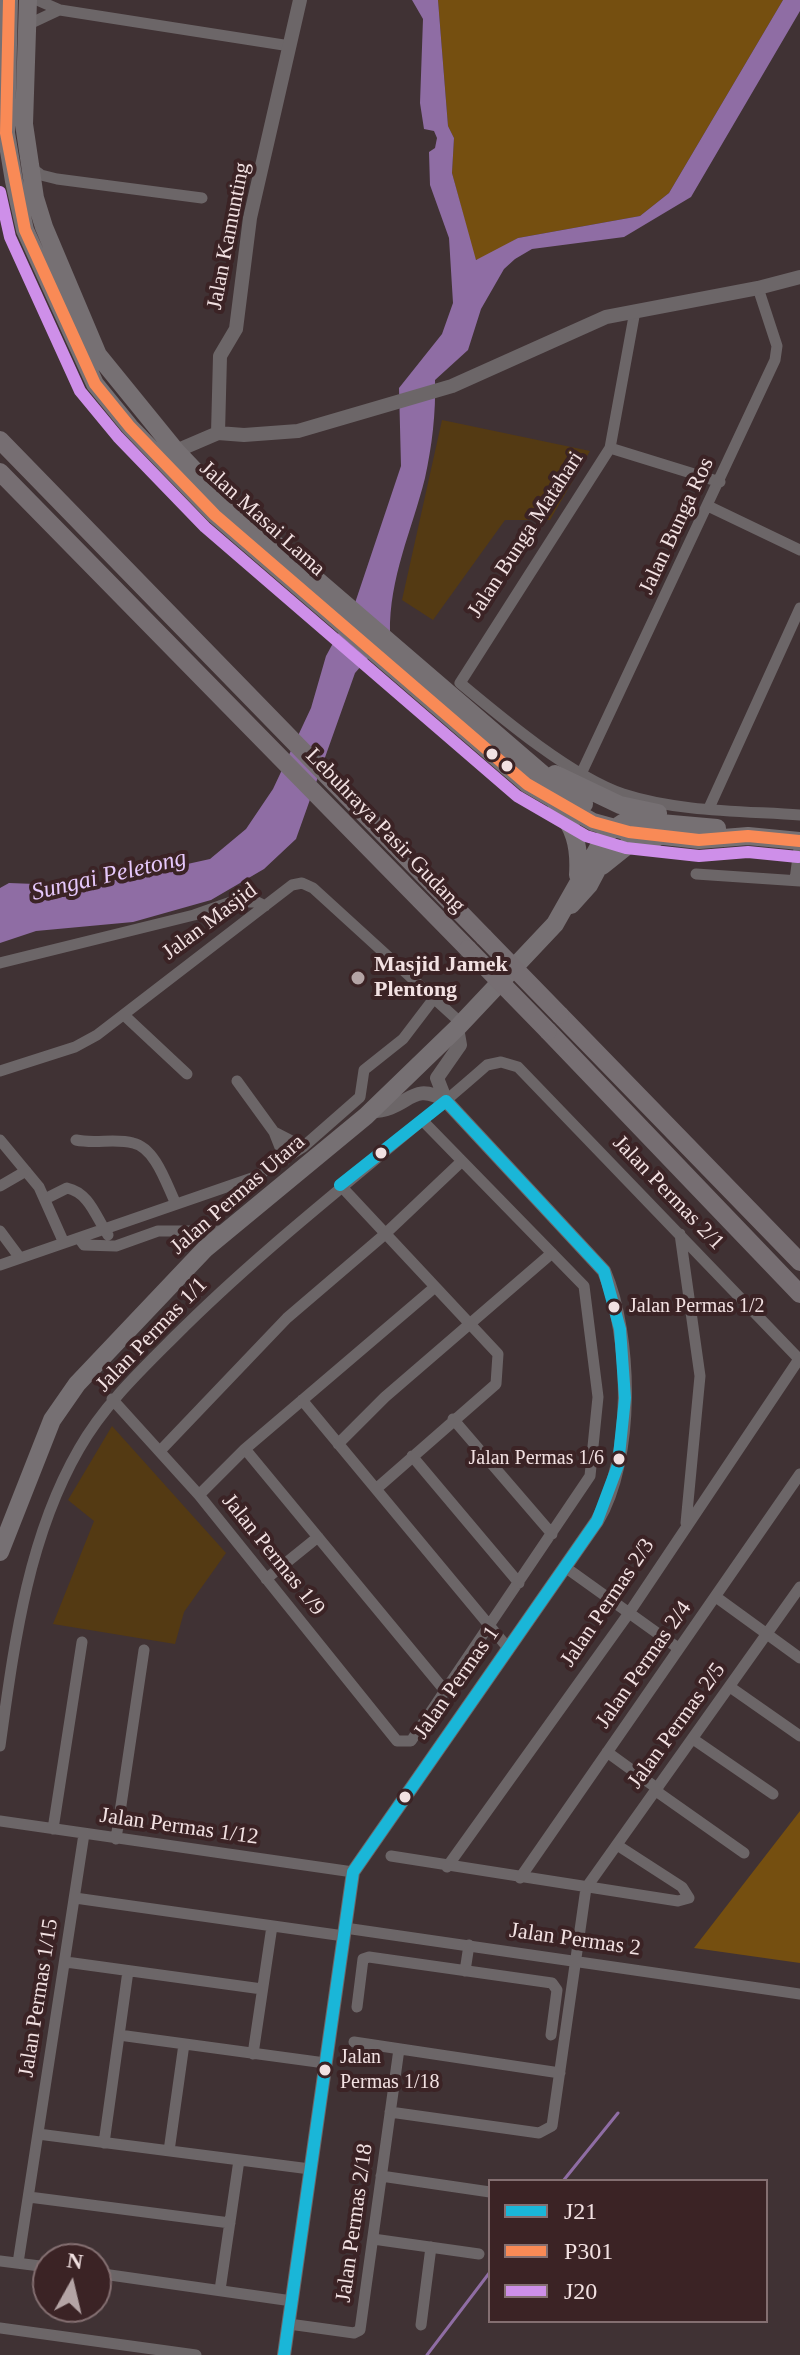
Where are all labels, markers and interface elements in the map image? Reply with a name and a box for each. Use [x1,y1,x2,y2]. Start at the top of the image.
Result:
street label: Jalan Kamunting [199,148,259,324]
street label: Jalan Bunga Matahari [454,435,598,635]
street label: Jalan Bunga Ros [629,444,725,608]
street label: Jalan Masai Lama [185,448,339,590]
street label: Lebuhraya Pasir Gudang [289,733,481,929]
unlabelled marker [484,746,500,762]
unlabelled marker [499,758,515,774]
water label: Sungai Peletong [18,842,200,910]
street label: Jalan Masjid [151,873,269,971]
place label: Masjid Jamek Plentong [374,952,522,1004]
marker: Masjid Jamek Plentong [349,969,367,987]
street label: Jalan Permas Utara [154,1120,322,1270]
street label: Jalan Permas 2/1 [597,1120,739,1266]
unlabelled marker [373,1145,389,1161]
street label: Jalan Permas 1/1 [81,1262,223,1408]
place label: Jalan Permas 1/2 [629,1295,789,1319]
marker: Jalan Permas 1/2 [606,1299,622,1315]
place label: Jalan Permas 1/6 [444,1447,604,1471]
marker: Jalan Permas 1/6 [611,1451,627,1467]
street label: Jalan Permas 1/9 [207,1478,339,1632]
street label: Jalan Permas 2/3 [548,1523,668,1683]
street label: Jalan Permas 2/4 [583,1585,705,1745]
street label: Jalan Permas 1 [402,1612,512,1754]
street label: Jalan Permas 2/5 [615,1647,739,1805]
unlabelled marker [397,1789,413,1805]
street label: Jalan Permas 1/12 [84,1801,274,1853]
street label: Jalan Permas 1/15 [11,1903,67,2093]
street label: Jalan Permas 2 [496,1916,654,1964]
place label: Jalan Permas 1/18 [340,2046,456,2093]
marker: Jalan Permas 1/18 [317,2062,333,2078]
street label: Jalan Permas 2/18 [329,2128,381,2318]
legend [488,2179,768,2323]
text: J21 [564,2198,597,2224]
text: P301 [564,2238,613,2264]
north arrow [32,2243,112,2323]
text: N [66,2247,85,2274]
text: J20 [564,2278,597,2304]

